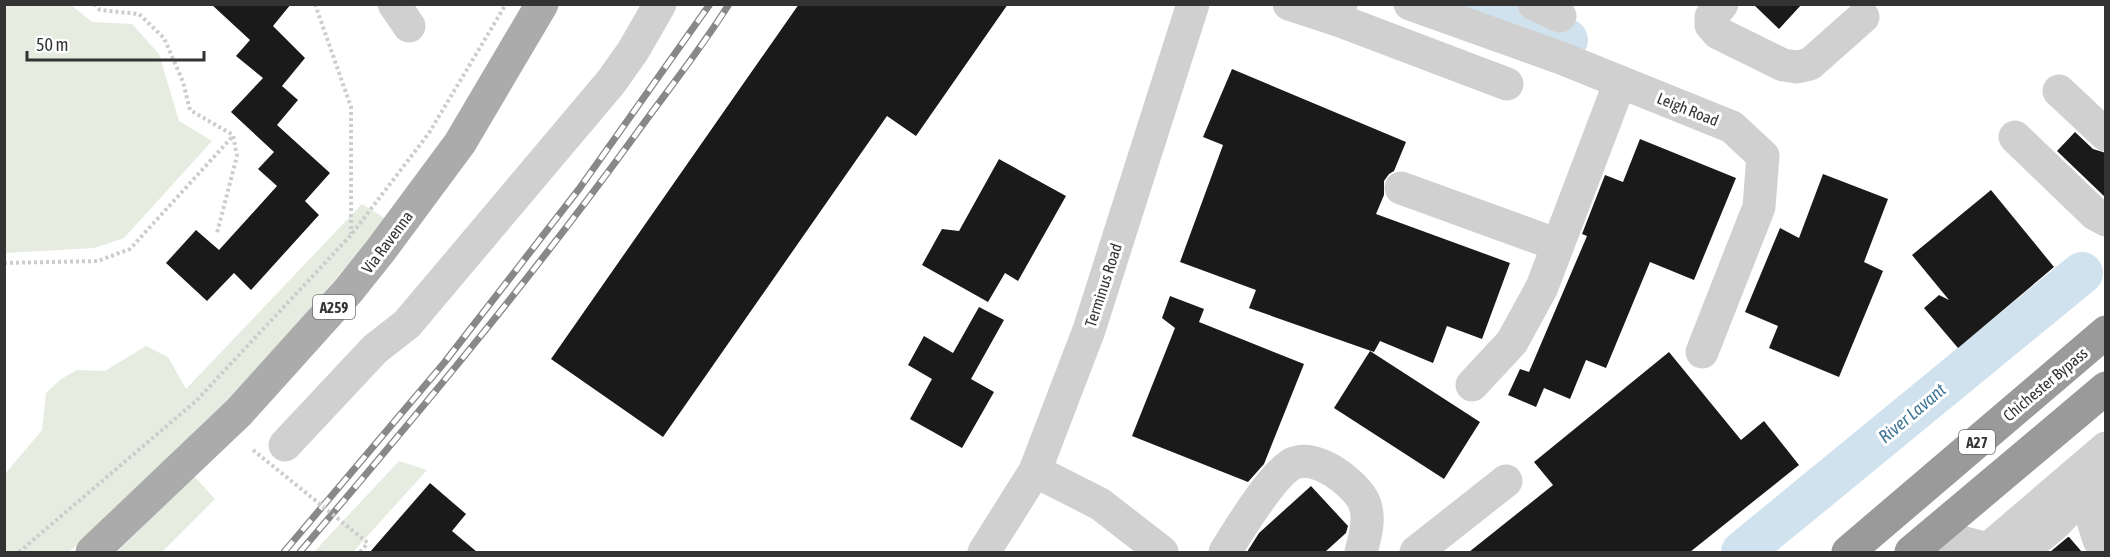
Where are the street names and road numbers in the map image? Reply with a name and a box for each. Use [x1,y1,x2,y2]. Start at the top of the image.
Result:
street label: Leigh Road [1654,89,1721,130]
street label: Via Ravenna [358,207,416,277]
street label: Terminus Road [1081,241,1125,329]
road number: A259 [313,295,355,319]
street label: Chichester Bypass [1999,343,2092,425]
road number: A27 [1959,430,1995,454]

